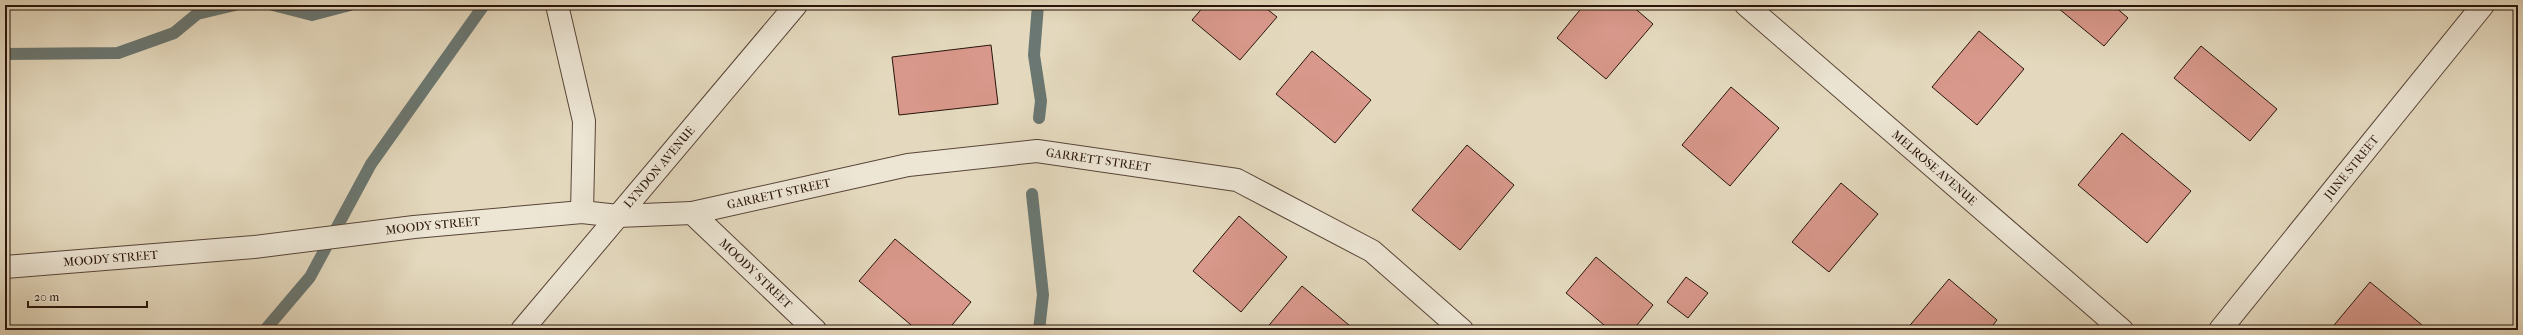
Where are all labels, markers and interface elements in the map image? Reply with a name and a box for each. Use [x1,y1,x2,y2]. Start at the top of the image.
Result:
street label: LYNDON AVENUE [621,124,698,211]
street label: MELROSE AVENUE [1889,127,1980,208]
street label: JUNE STREET [2321,132,2382,203]
street label: GARRETT STREET [1045,145,1153,175]
street label: GARRETT STREET [726,175,833,212]
street label: MOODY STREET [385,214,482,237]
street label: MOODY STREET [716,236,796,312]
street label: MOODY STREET [63,248,160,269]
scale bar [28,283,147,309]
text: 20 m [34,290,59,304]

